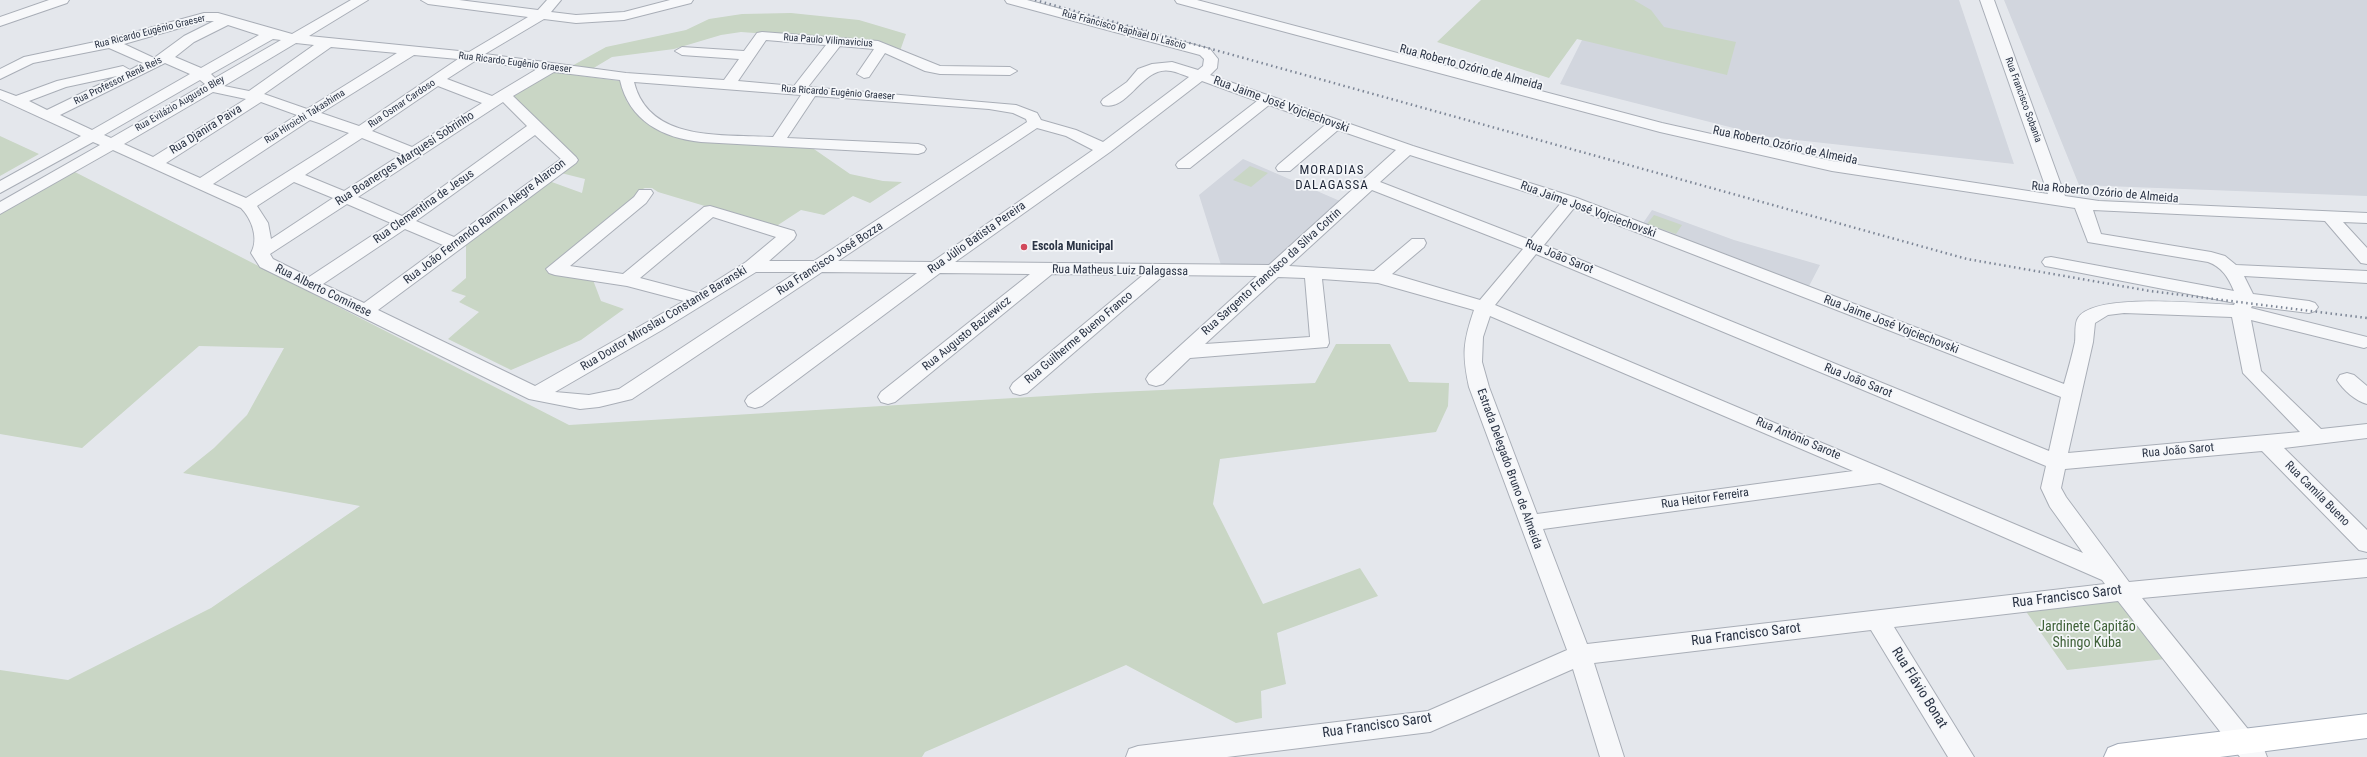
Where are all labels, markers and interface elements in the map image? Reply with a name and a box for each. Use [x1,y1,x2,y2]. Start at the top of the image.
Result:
street label: Rua Francisco Raphael Di Lascio [1061,8,1187,52]
street label: Rua Ricardo Eugênio Graeser [93,12,207,52]
street label: Rua Paulo Vilimavicius [783,32,873,50]
street label: Rua Roberto Ozório de Almeida [1398,42,1544,94]
street label: Rua Ricardo Eugênio Graeser [458,50,572,76]
street label: Rua Professor Renê Reis [72,54,164,108]
street label: Rua Francisco Sobania [2002,56,2044,144]
street label: Rua Evilázio Augusto Bley [133,73,227,135]
street label: Rua Jaime José Vojciechovski [1211,74,1351,136]
street label: Rua Osmar Cardoso [366,77,438,131]
street label: Rua Ricardo Eugênio Graeser [781,83,895,103]
street label: Rua Hiroichi Takashima [262,87,348,147]
street label: Rua Djanira Paiva [167,102,245,158]
street label: Rua Boanerges Marquesi Sobrinho [333,109,477,209]
street label: Rua Roberto Ozório de Almeida [1711,124,1859,168]
street label: Rua João Fernando Ramon Alegre Alarcon [401,156,569,288]
district label: MORADIAS DALAGASSA [1295,163,1369,194]
street label: Rua Clementina de Jesus [371,167,477,247]
street label: Rua Jaime José Vojciechovski [1518,179,1658,241]
street label: Rua Roberto Ozório de Almeida [2031,179,2179,207]
street label: Rua Júlio Batista Pereira [925,199,1029,277]
street label: Rua Sargento Francisco da Silva Cotrin [1199,205,1345,339]
street label: Rua Francisco José Bozza [774,219,886,299]
street label: Rua João Sarot [1523,237,1595,277]
place label: Escola Municipal [1032,240,1113,254]
marker: Escola Municipal [1019,242,1029,252]
street label: Rua Alberto Cominese [273,261,373,321]
street label: Rua Matheus Luiz Dalagassa [1052,263,1188,279]
street label: Rua Doutor Miroslau Constante Baranski [578,264,750,374]
street label: Rua Guilherme Bueno Franco [1022,289,1136,387]
street label: Rua Jaime José Vojciechovski [1822,293,1960,357]
street label: Rua Augusto Baziewicz [920,294,1014,374]
street label: Rua João Sarot [1822,361,1894,401]
street label: Estrada Delegado Bruno de Almeida [1473,387,1545,551]
street label: Rua Antônio Sarote [1753,415,1843,463]
street label: Rua João Sarot [2141,441,2215,461]
street label: Rua Camila Bueno [2281,458,2353,530]
street label: Rua Heitor Ferreira [1660,486,1750,512]
street label: Rua Francisco Sarot [2011,582,2123,612]
park label: Jardinete Capitão Shingo Kuba [2038,619,2136,652]
street label: Rua Francisco Sarot [1690,620,1802,650]
street label: Rua Flávio Bonat [1887,644,1951,732]
street label: Rua Francisco Sarot [1321,710,1433,742]

